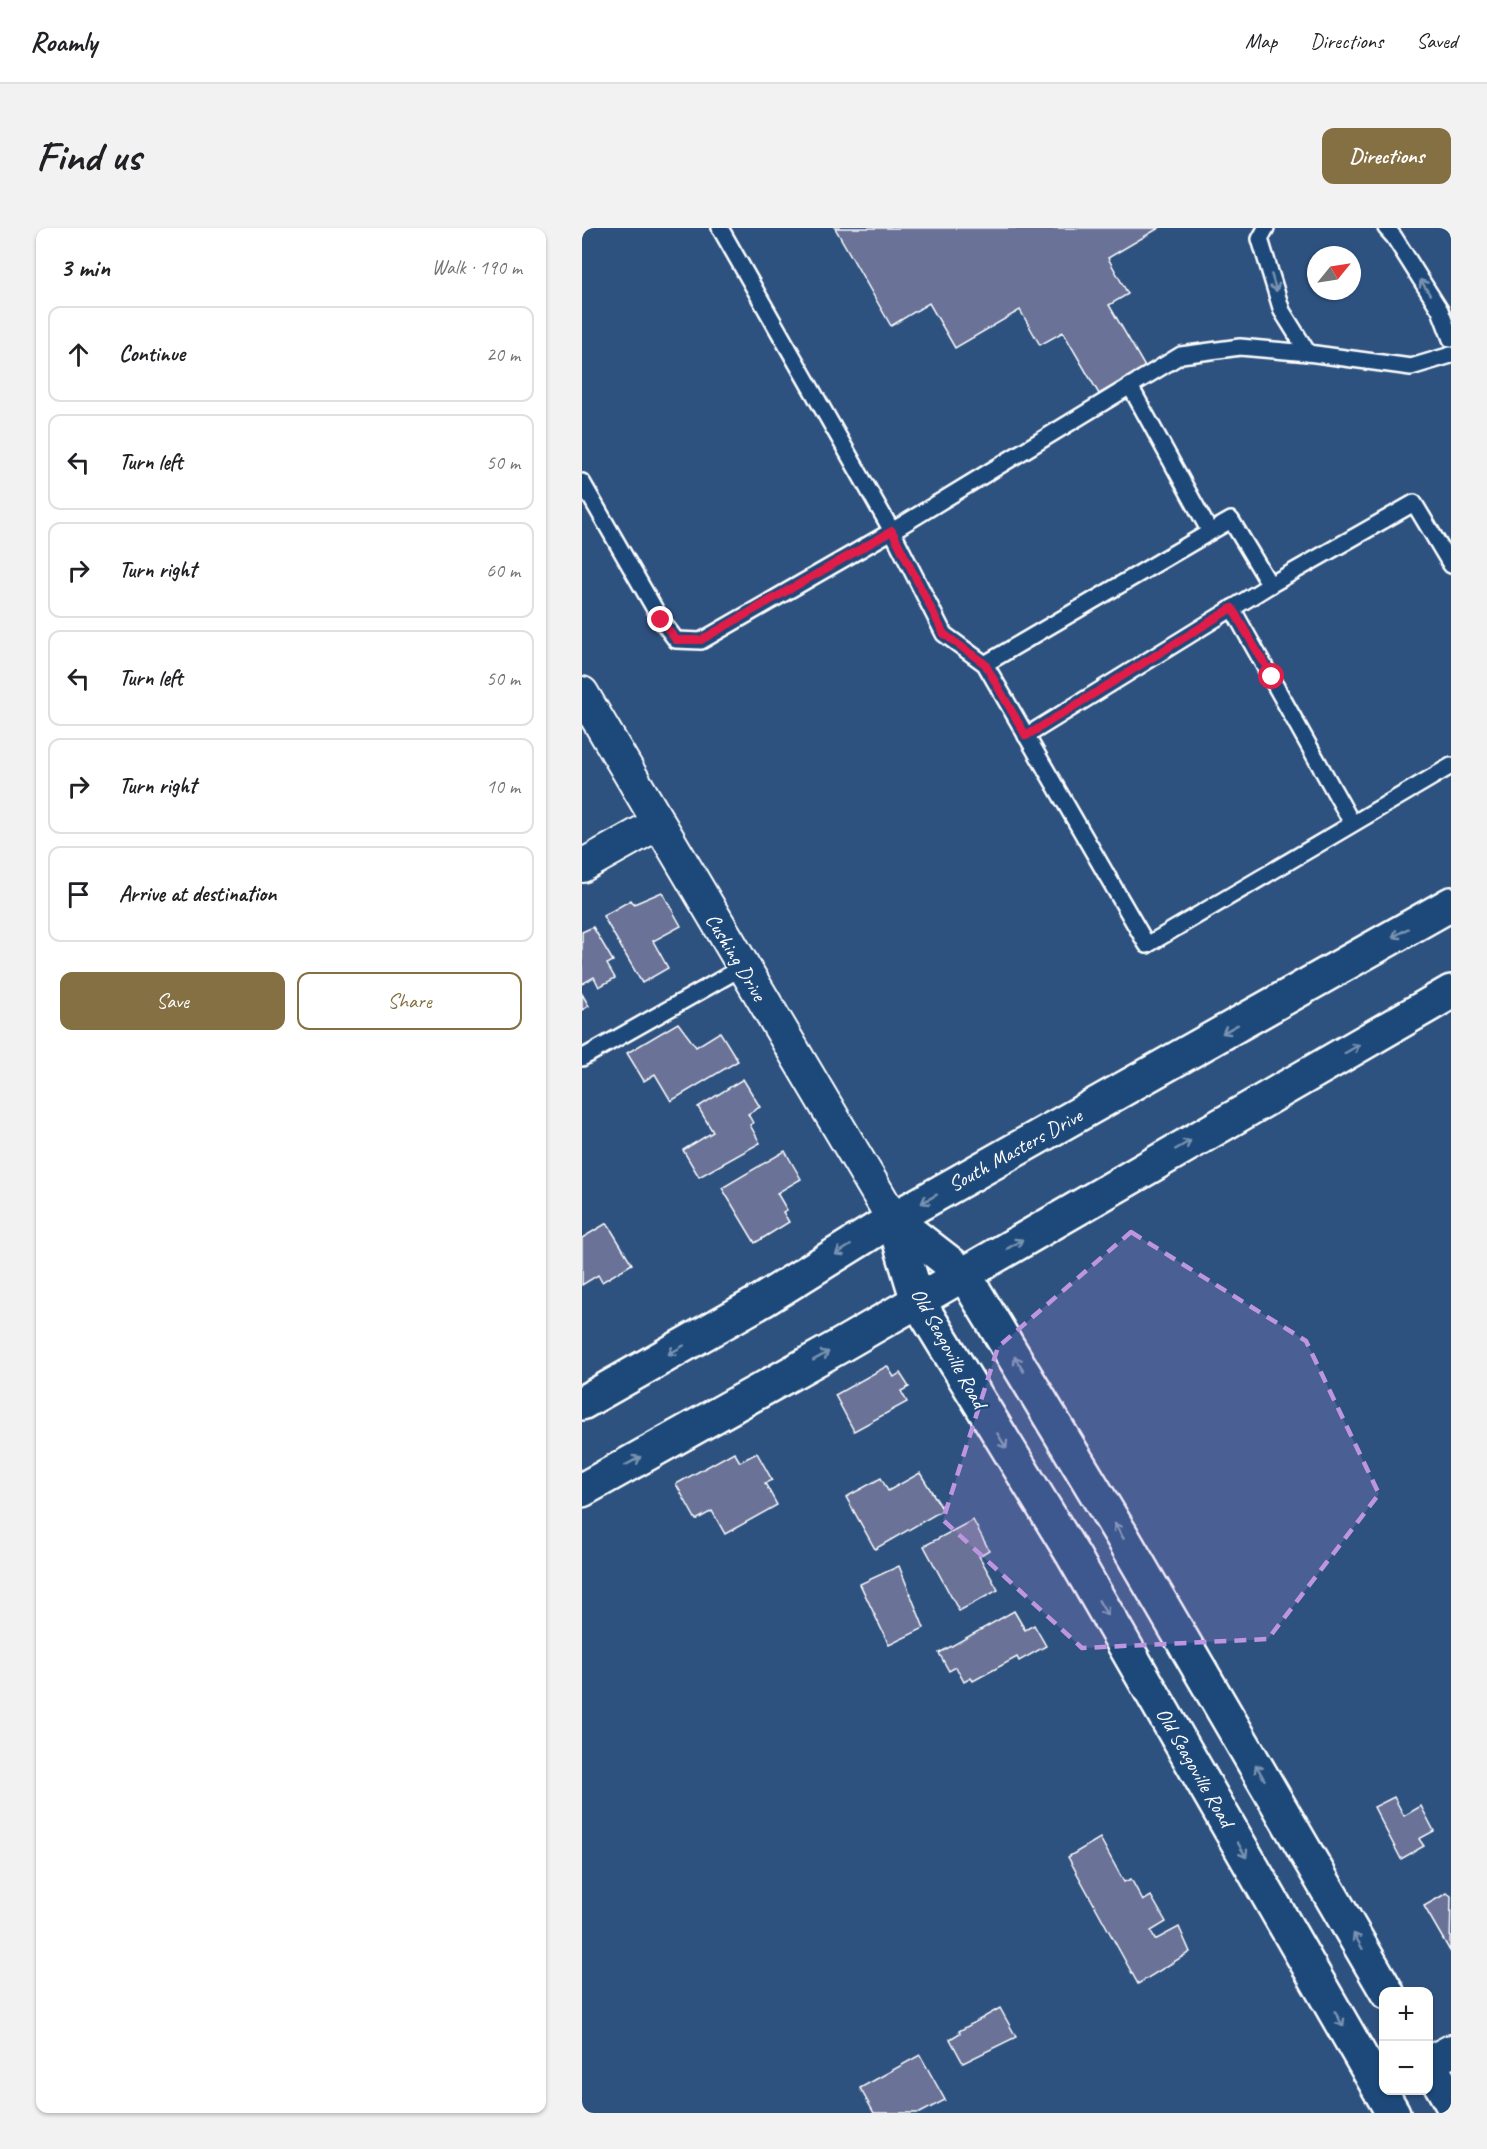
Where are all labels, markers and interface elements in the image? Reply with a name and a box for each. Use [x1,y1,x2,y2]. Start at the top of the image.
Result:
text: Roamly [30,24,97,59]
text: Map [1245,28,1277,54]
text: Directions [1310,28,1383,54]
text: Saved [1416,28,1457,54]
button: Directions [1322,128,1451,184]
text: Find us [36,130,141,183]
north arrow [1307,246,1361,300]
text: 3 min [60,251,110,284]
text: Walk · 190 m [432,255,522,280]
one-way arrow [1269,273,1280,292]
one-way arrow [1419,279,1431,296]
icon: ahead [62,338,95,371]
text: Continue [119,340,185,368]
text: 20 m [486,342,520,367]
icon: left [62,446,95,479]
text: Turn left [119,448,183,476]
text: 50 m [486,450,520,475]
icon: right [62,554,95,587]
text: Turn right [119,556,196,584]
text: 60 m [486,558,520,583]
route end [647,606,673,632]
icon: left [62,662,95,695]
route start [1258,663,1284,689]
text: Turn left [119,664,183,692]
text: 50 m [486,666,520,691]
icon: right [62,770,95,803]
text: Turn right [119,772,196,800]
text: 10 m [486,774,520,799]
icon: arrive [62,878,95,911]
text: Arrive at destination [119,880,276,908]
street label: Cushing Drive [700,909,773,1007]
one-way arrow [1392,927,1409,939]
button: Save [60,972,285,1030]
button: Share [297,972,522,1030]
one-way arrow [1222,1023,1239,1035]
one-way arrow [1343,1042,1360,1054]
street label: South Masters Drive [944,1102,1087,1197]
one-way arrow [1173,1139,1191,1150]
one-way arrow [921,1193,938,1205]
one-way arrow [1006,1238,1023,1250]
one-way arrow [835,1245,852,1257]
street label: Old Seagoville Road [905,1283,995,1416]
one-way arrow [668,1344,685,1356]
one-way arrow [812,1350,829,1362]
one-way arrow [1012,1356,1024,1373]
one-way arrow [997,1432,1009,1449]
one-way arrow [624,1455,641,1467]
one-way arrow [1113,1523,1124,1541]
one-way arrow [1097,1599,1109,1616]
street label: Old Seagoville Road [1150,1703,1242,1835]
one-way arrow [1253,1764,1265,1781]
one-way arrow [1236,1841,1248,1858]
one-way arrow [1352,1933,1364,1950]
map controls [1379,1987,1433,2095]
button: + [1379,1987,1433,2041]
one-way arrow [1333,2010,1345,2027]
button: − [1379,2041,1433,2095]

